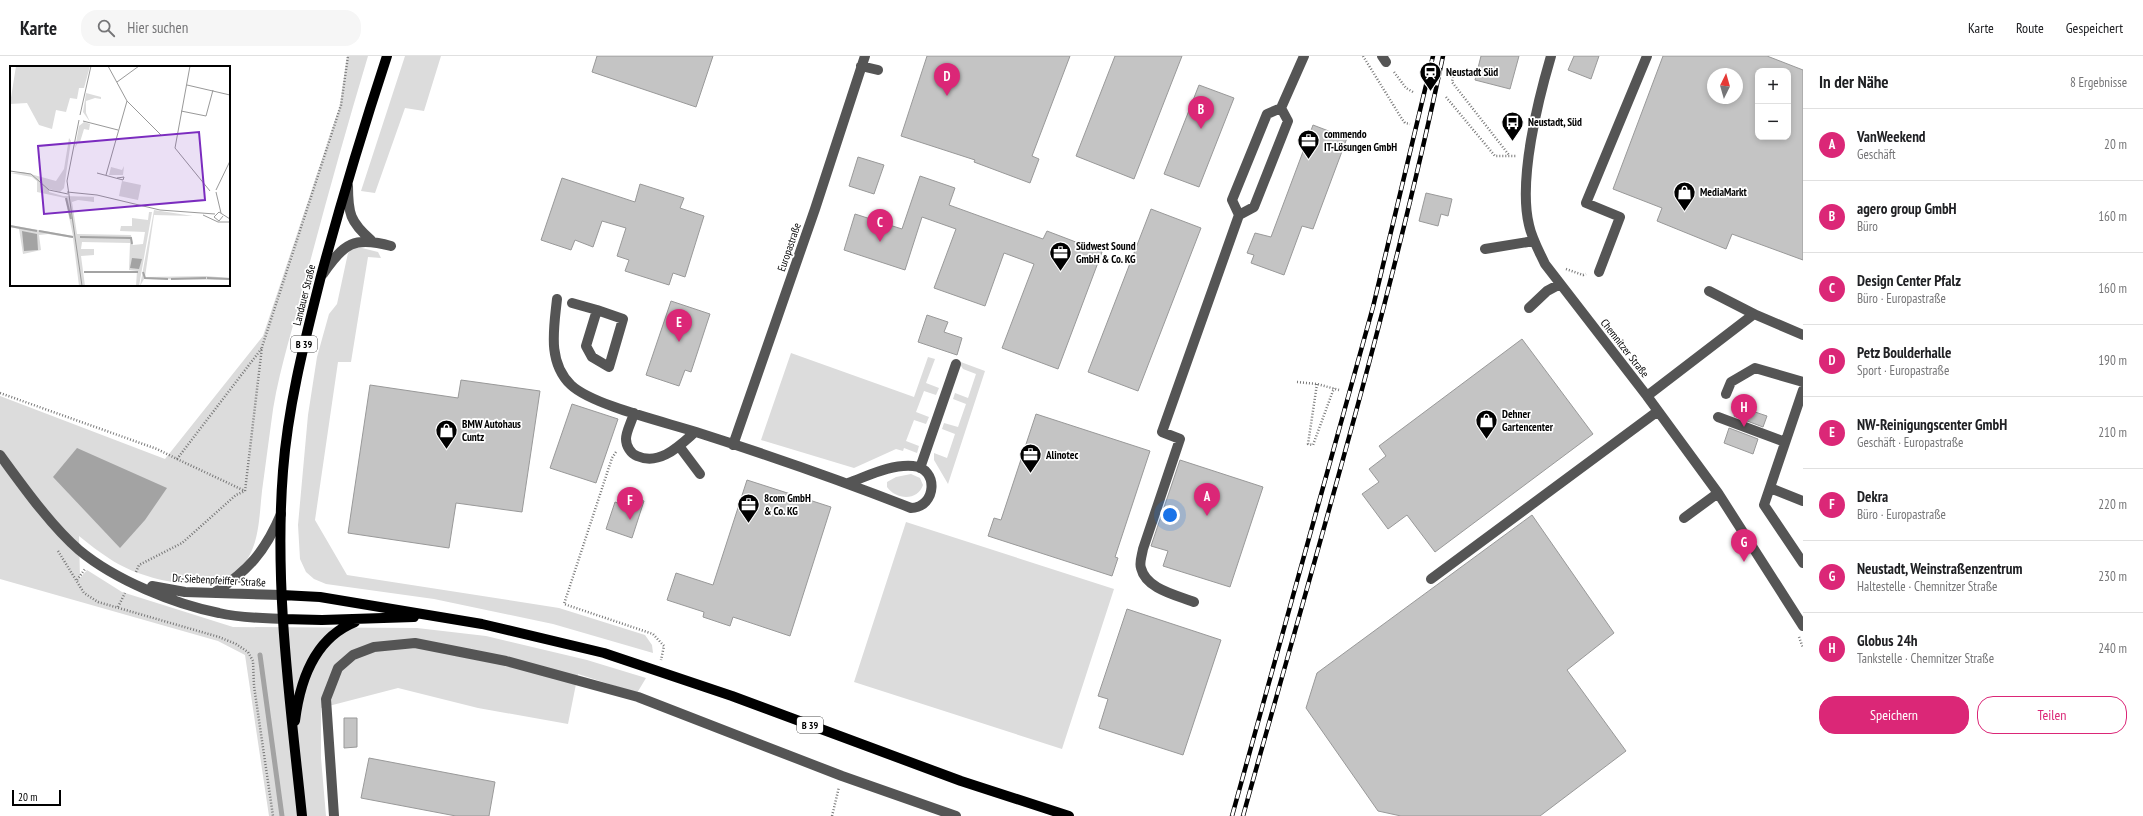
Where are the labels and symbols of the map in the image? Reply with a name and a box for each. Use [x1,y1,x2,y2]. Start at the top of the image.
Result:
station icon: Neustadt Süd [1418,59,1444,92]
pin: D [934,63,960,96]
place label: Neustadt Süd [1446,65,1498,79]
inset map [10,66,230,286]
north arrow [1707,68,1743,104]
pin: B [1188,96,1214,129]
bus stop icon: Neustadt, Süd [1499,109,1525,142]
place label: Neustadt, Süd [1528,115,1582,129]
office icon: commendo IT-Lösungen GmbH [1296,127,1322,160]
place label: commendo IT-Lösungen GmbH [1324,127,1397,154]
shop icon: MediaMarkt [1671,179,1697,212]
place label: MediaMarkt [1700,185,1748,199]
pin: C [867,209,893,242]
street label: Europastraße [774,220,804,273]
office icon: Südwest Sound GmbH & Co. KG [1047,239,1073,272]
place label: Südwest Sound GmbH & Co. KG [1076,239,1136,266]
street label: Landauer Straße [290,263,318,327]
pin: E [666,309,692,342]
street label: Chemnitzer Straße [1598,316,1653,380]
road number: B 39 [291,336,317,352]
pin: H [1731,394,1757,427]
shop icon: Dehner Gartencenter [1473,407,1499,440]
place label: Dehner Gartencenter [1502,407,1554,434]
shop icon: BMW Autohaus Cuntz [433,417,459,450]
place label: BMW Autohaus Cuntz [462,417,521,444]
office icon: Alinotec [1017,442,1043,475]
place label: Alinotec [1045,448,1078,462]
pin: A [1194,483,1220,516]
pin: F [617,487,643,520]
office icon: 8com GmbH & Co. KG [735,491,761,524]
place label: 8com GmbH & Co. KG [764,491,811,518]
your location [1160,505,1180,525]
pin: G [1731,529,1757,562]
street label: Dr.-Siebenpfeiffer-Straße [172,571,267,589]
road number: B 39 [797,717,823,733]
scale bar [12,788,61,807]

